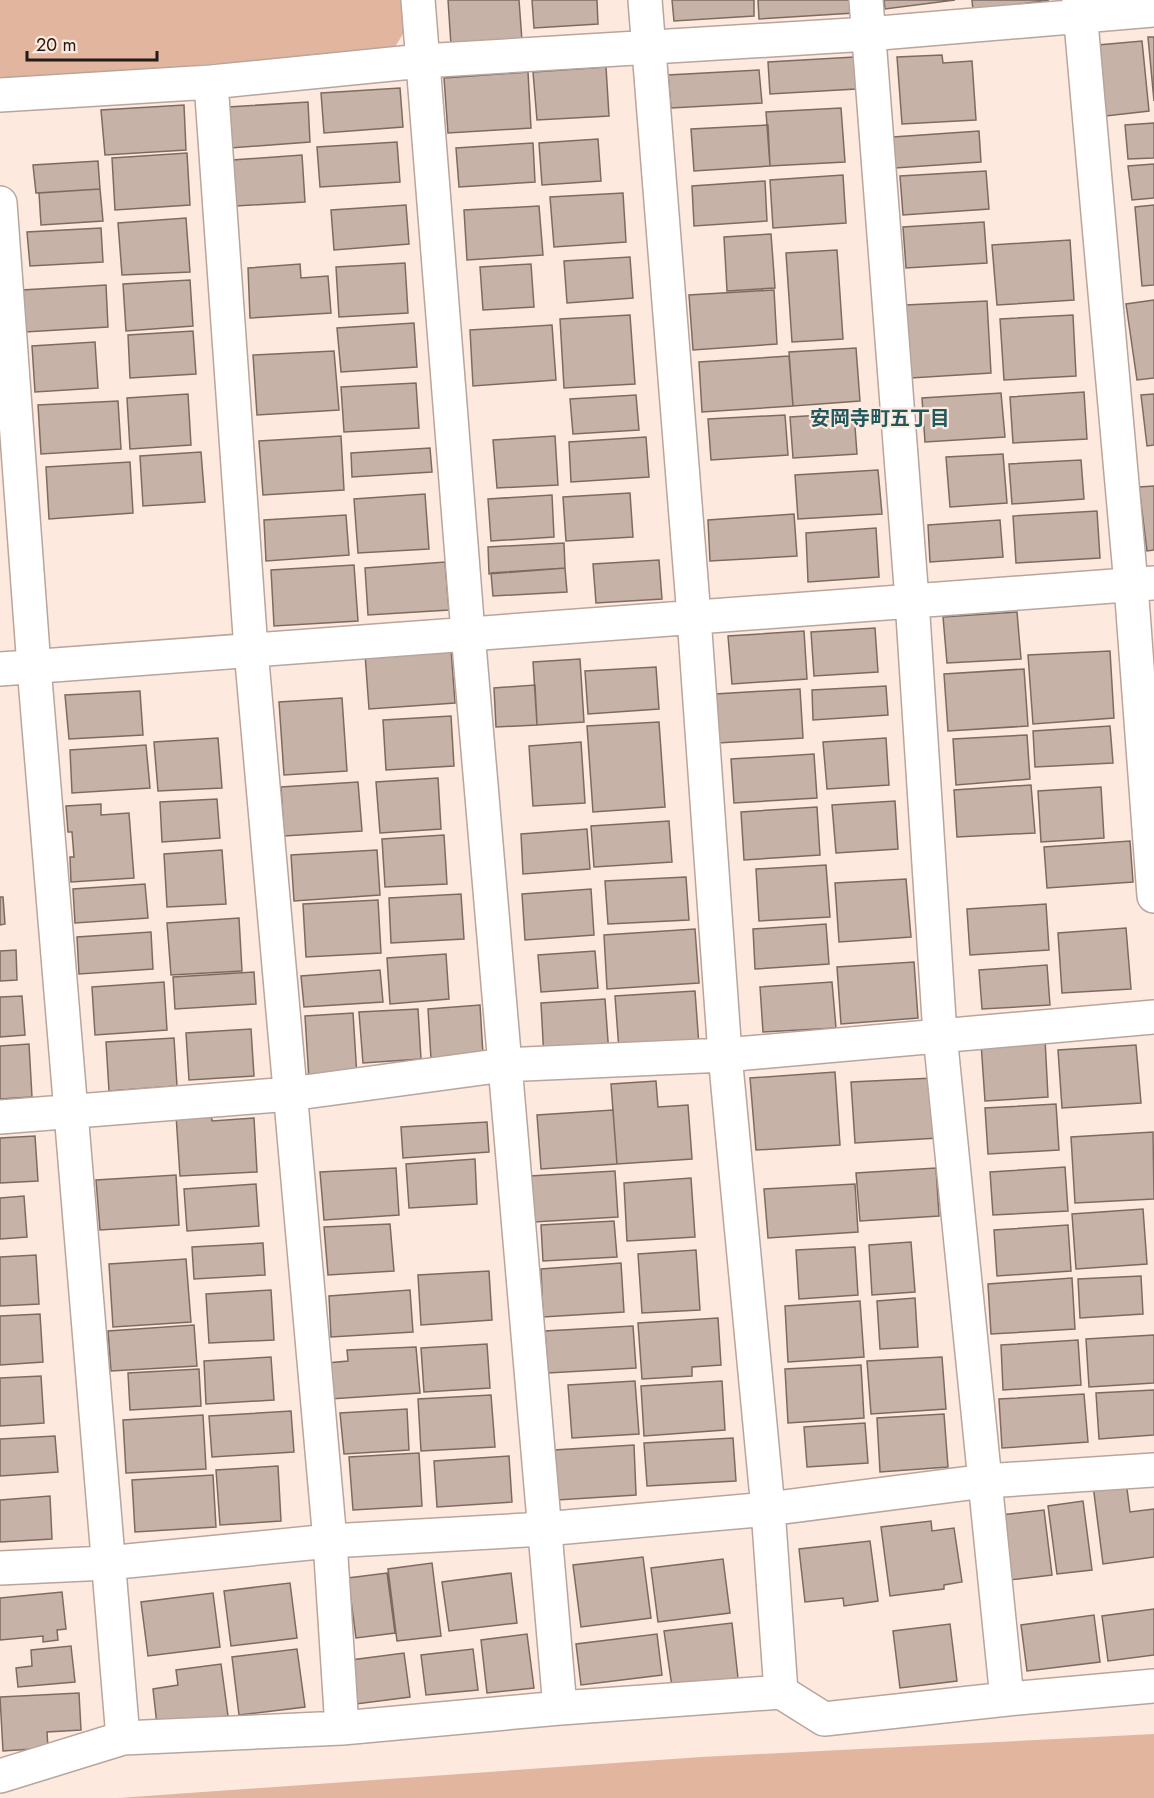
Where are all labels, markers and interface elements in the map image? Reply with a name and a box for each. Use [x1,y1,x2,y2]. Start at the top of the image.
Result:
scale bar [27,24,158,62]
text: 20 m [36,32,76,58]
district label: 安岡寺町五丁目 [810,404,950,433]

